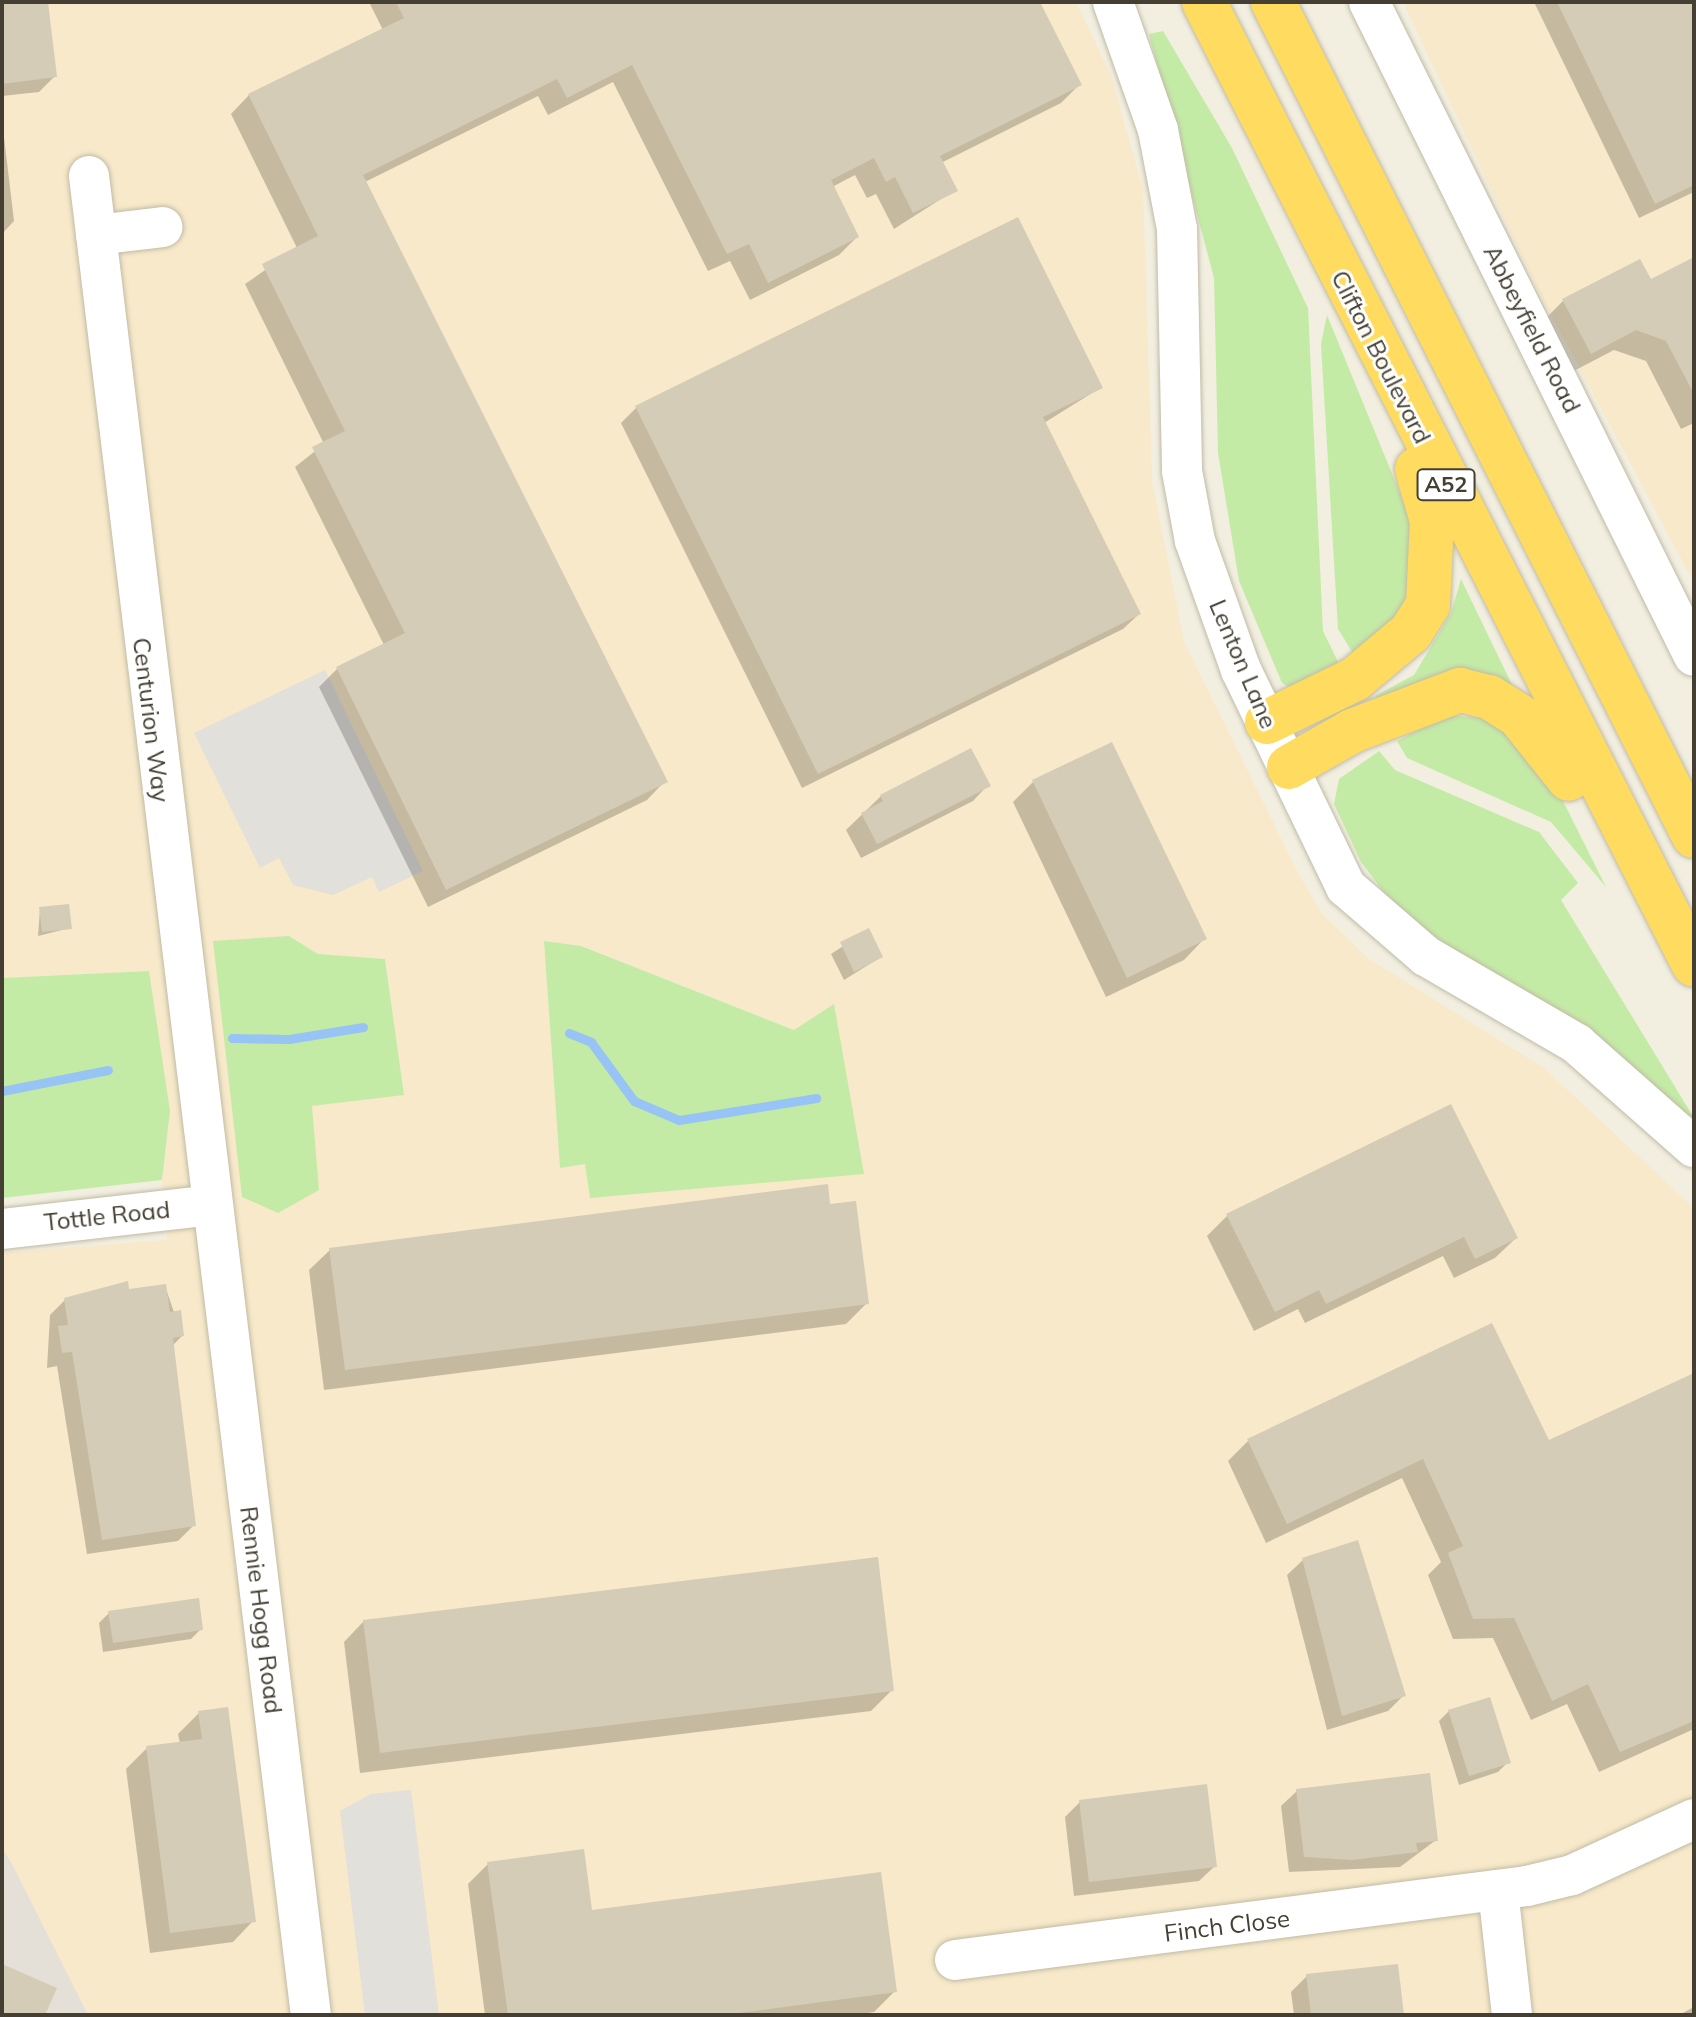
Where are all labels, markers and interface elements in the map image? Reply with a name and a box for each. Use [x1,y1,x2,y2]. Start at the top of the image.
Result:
street label: Abbeyfield Road [1477,240,1587,418]
street label: Clifton Boulevard [1325,266,1437,448]
road number: A52 [1416,467,1476,503]
street label: Lenton Lane [1203,595,1283,733]
street label: Centurion Way [127,636,175,804]
street label: Tottle Road [43,1195,171,1237]
street label: Rennie Hogg Road [234,1505,288,1715]
street label: Finch Close [1163,1904,1291,1948]

